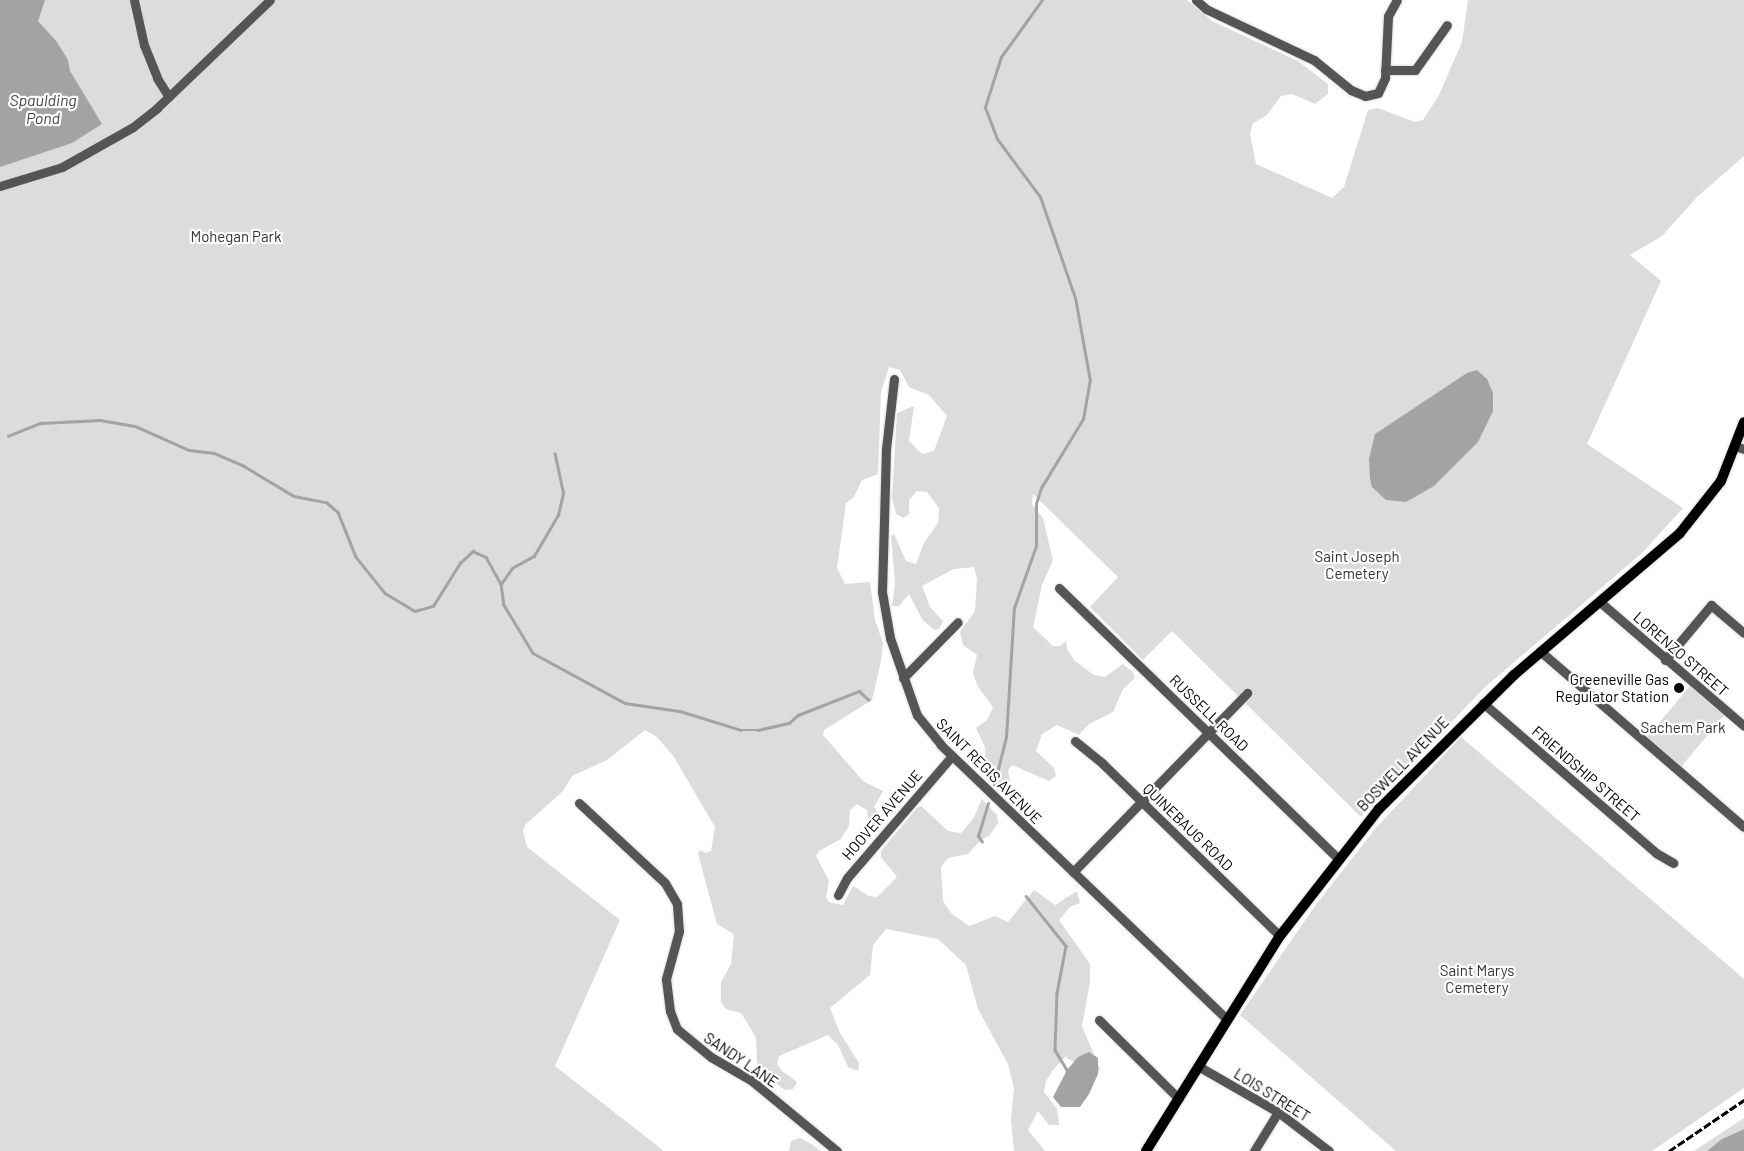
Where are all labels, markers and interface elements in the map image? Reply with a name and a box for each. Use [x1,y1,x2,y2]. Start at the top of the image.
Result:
water label: Spaulding Pond [9,90,77,128]
park label: Mohegan Park [190,228,282,246]
park label: Saint Joseph Cemetery [1314,547,1400,582]
street label: LORENZO STREET [1630,608,1732,700]
place label: Greeneville Gas Regulator Station [1556,670,1669,705]
street label: RUSSELL ROAD [1166,671,1252,755]
marker: Greeneville Gas Regulator Station [1673,682,1685,694]
street label: BOSWELL AVENUE [1353,713,1453,815]
street label: SAINT REGIS AVENUE [933,715,1045,827]
park label: Sachem Park [1640,719,1726,737]
street label: FRIENDSHIP STREET [1528,722,1644,826]
street label: HOOVER AVENUE [838,766,926,864]
street label: QUINEBAUG ROAD [1139,780,1237,874]
park label: Saint Marys Cemetery [1440,961,1514,996]
street label: SANDY LANE [700,1029,782,1091]
street label: LOIS STREET [1231,1065,1313,1125]

